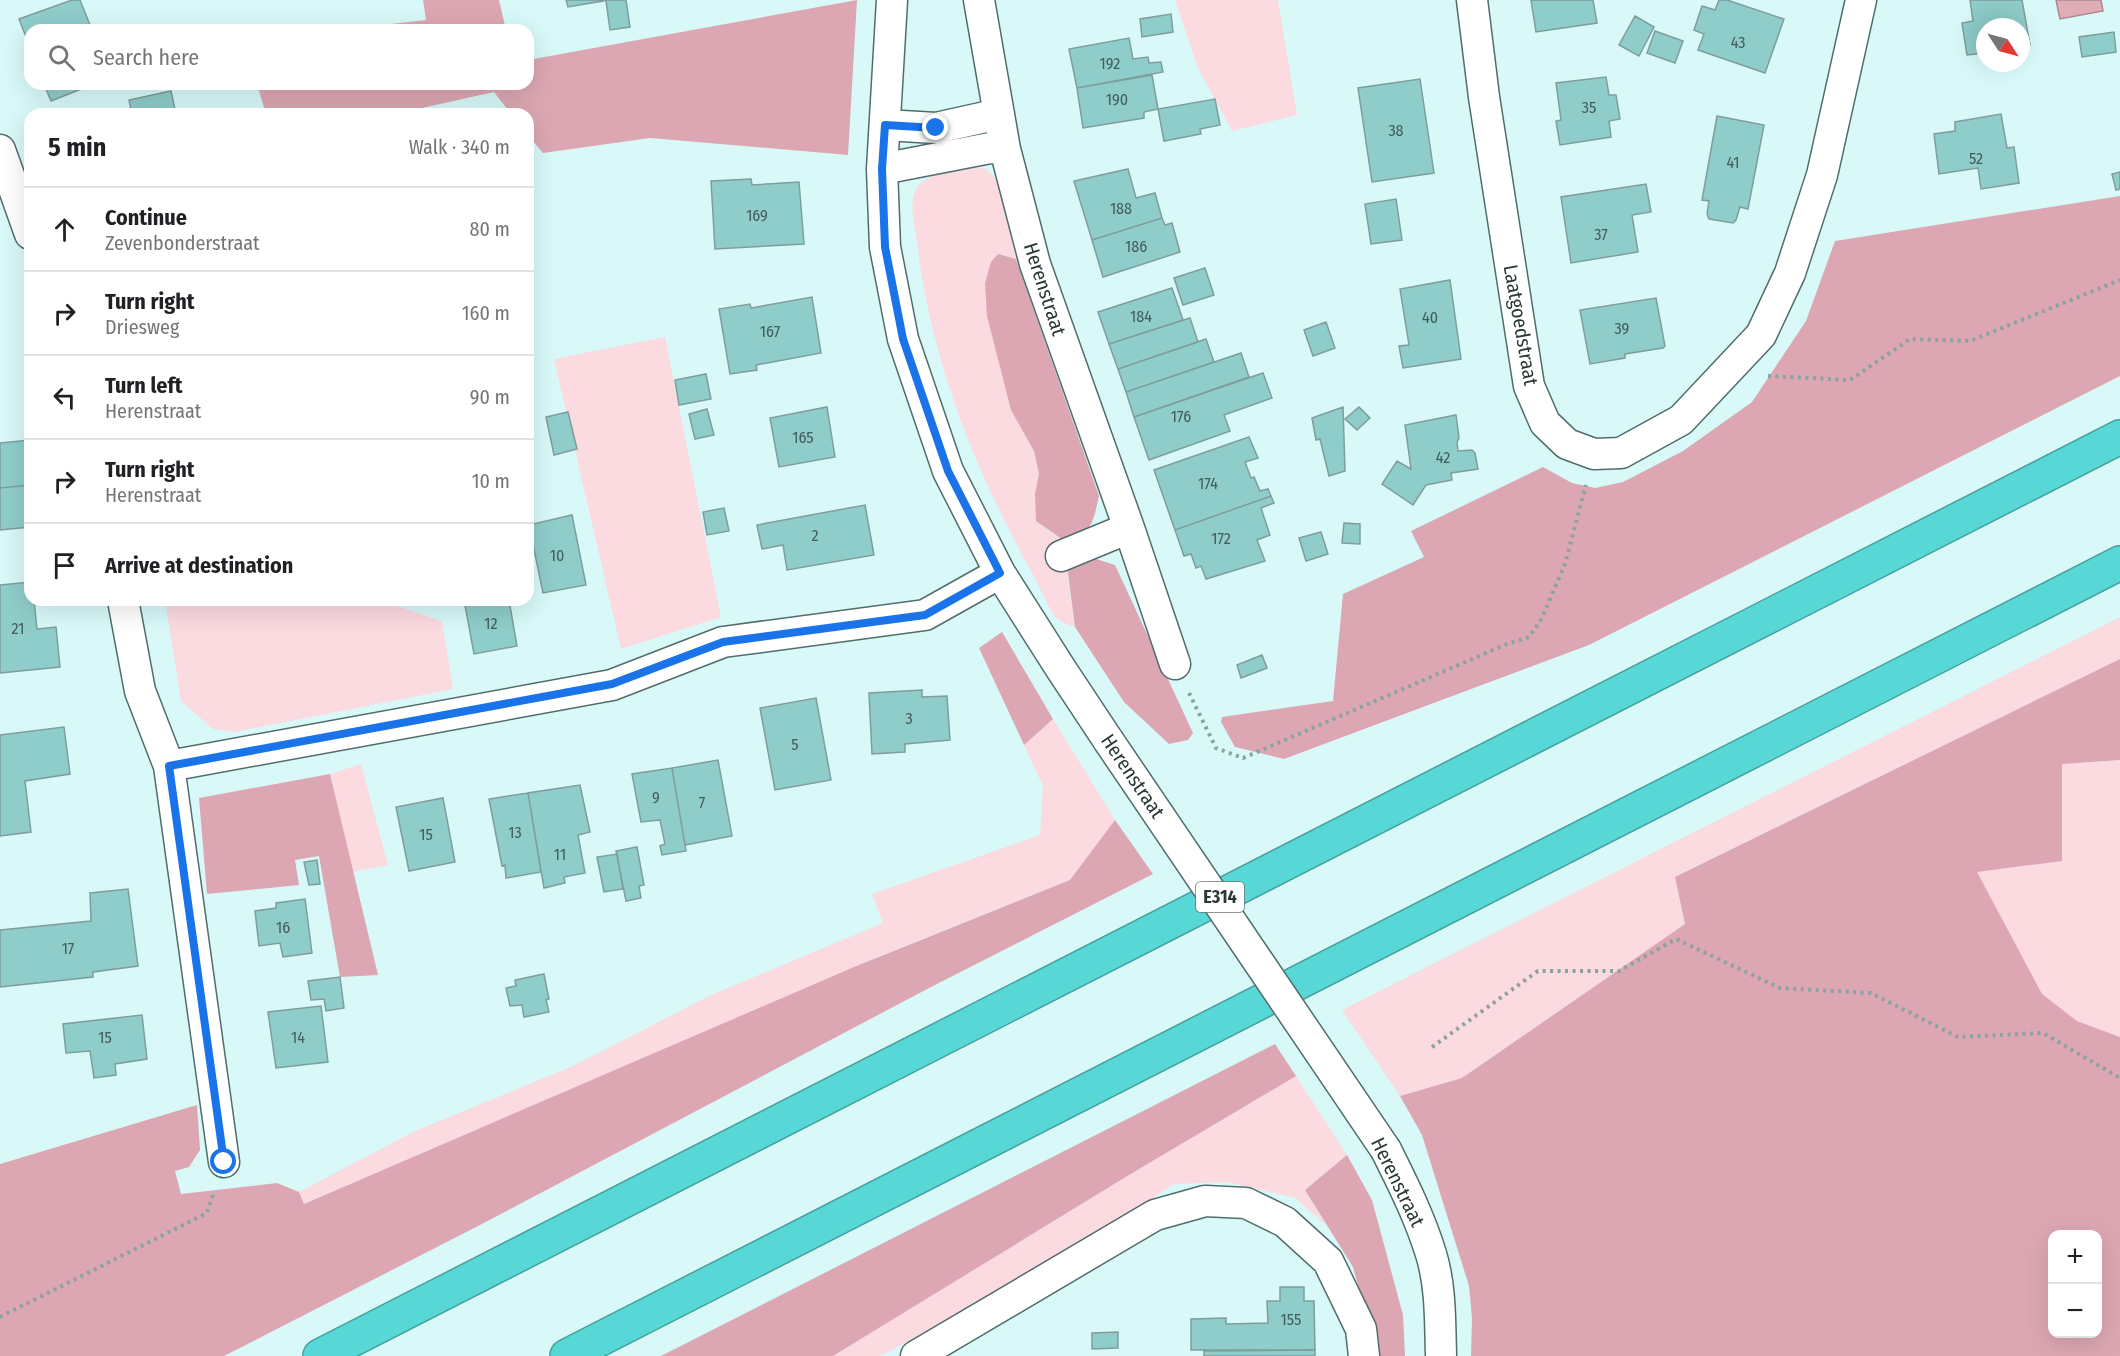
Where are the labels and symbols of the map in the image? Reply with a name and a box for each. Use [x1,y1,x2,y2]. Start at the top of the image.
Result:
north arrow [1976,18,2030,72]
house number: 43 [1731,33,1745,52]
house number: 192 [1100,54,1120,73]
house number: 190 [1106,90,1128,109]
house number: 35 [1582,98,1596,117]
route end [922,114,948,140]
house number: 38 [1388,121,1404,140]
house number: 52 [1969,149,1983,168]
house number: 41 [1726,153,1740,172]
house number: 188 [1110,199,1132,218]
house number: 169 [746,206,768,225]
house number: 37 [1594,225,1608,244]
house number: 186 [1125,237,1147,256]
street label: Herenstraat [1019,239,1071,339]
street label: Laatgoedstraat [1499,263,1544,388]
house number: 184 [1130,307,1152,326]
house number: 40 [1422,308,1438,327]
house number: 39 [1615,319,1630,338]
house number: 167 [760,322,781,341]
house number: 176 [1171,407,1191,426]
house number: 165 [792,428,814,447]
house number: 42 [1436,448,1450,467]
house number: 174 [1198,474,1218,493]
house number: 2 [811,526,819,545]
house number: 172 [1211,529,1231,548]
house number: 10 [550,546,564,565]
house number: 12 [484,614,498,633]
house number: 21 [12,619,24,638]
house number: 3 [905,709,913,728]
street label: Herenstraat [1096,729,1170,823]
house number: 5 [791,735,799,754]
house number: 9 [652,788,660,807]
house number: 7 [699,793,706,812]
house number: 13 [508,823,522,842]
house number: 15 [419,825,433,844]
house number: 11 [554,845,566,864]
road number: E314 [1196,882,1244,912]
house number: 16 [276,918,290,937]
house number: 17 [62,939,75,958]
house number: 15 [98,1028,112,1047]
house number: 14 [291,1028,305,1047]
street label: Herenstraat [1366,1133,1430,1231]
route start [210,1148,236,1174]
house number: 155 [1281,1310,1301,1329]

